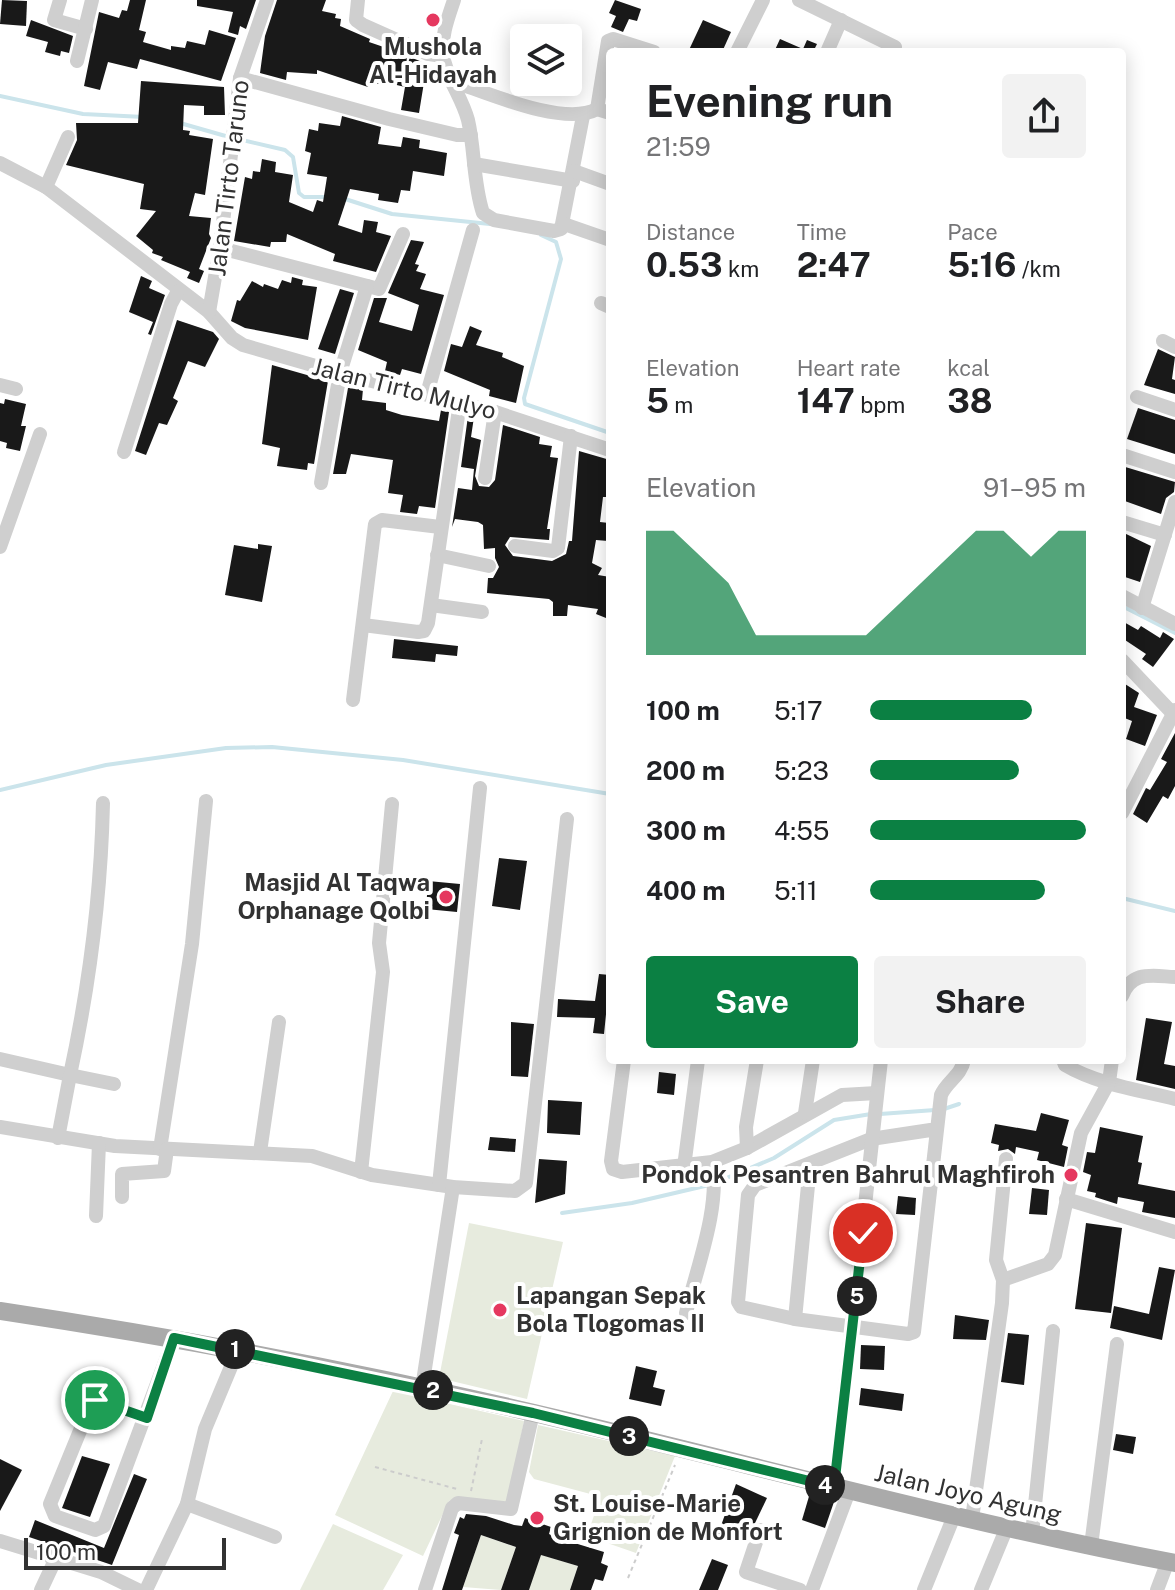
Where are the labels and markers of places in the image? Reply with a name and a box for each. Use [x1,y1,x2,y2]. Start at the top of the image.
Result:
marker: Mushola Al-Hidayah [424,11,442,29]
place label: Mushola Al-Hidayah [369,32,497,88]
place label: Masjid Al Taqwa Orphanage Qolbi [237,868,430,924]
marker: Masjid Al Taqwa Orphanage Qolbi [437,888,455,906]
place label: Pondok Pesantren Bahrul Maghfiroh [641,1160,1055,1188]
marker: Pondok Pesantren Bahrul Maghfiroh [1062,1166,1080,1184]
pin [829,1199,897,1267]
pin: 5 [837,1276,877,1316]
place label: Lapangan Sepak Bola Tlogomas II [516,1281,706,1337]
marker: Lapangan Sepak Bola Tlogomas II [491,1301,509,1319]
pin: 1 [215,1329,255,1369]
pin [61,1366,129,1434]
pin: 2 [413,1370,453,1410]
pin: 3 [609,1416,649,1456]
pin: 4 [805,1465,845,1505]
place label: St. Louise-Marie Grignion de Monfort [553,1489,783,1545]
marker: St. Louise-Marie Grignion de Monfort [528,1509,546,1527]

